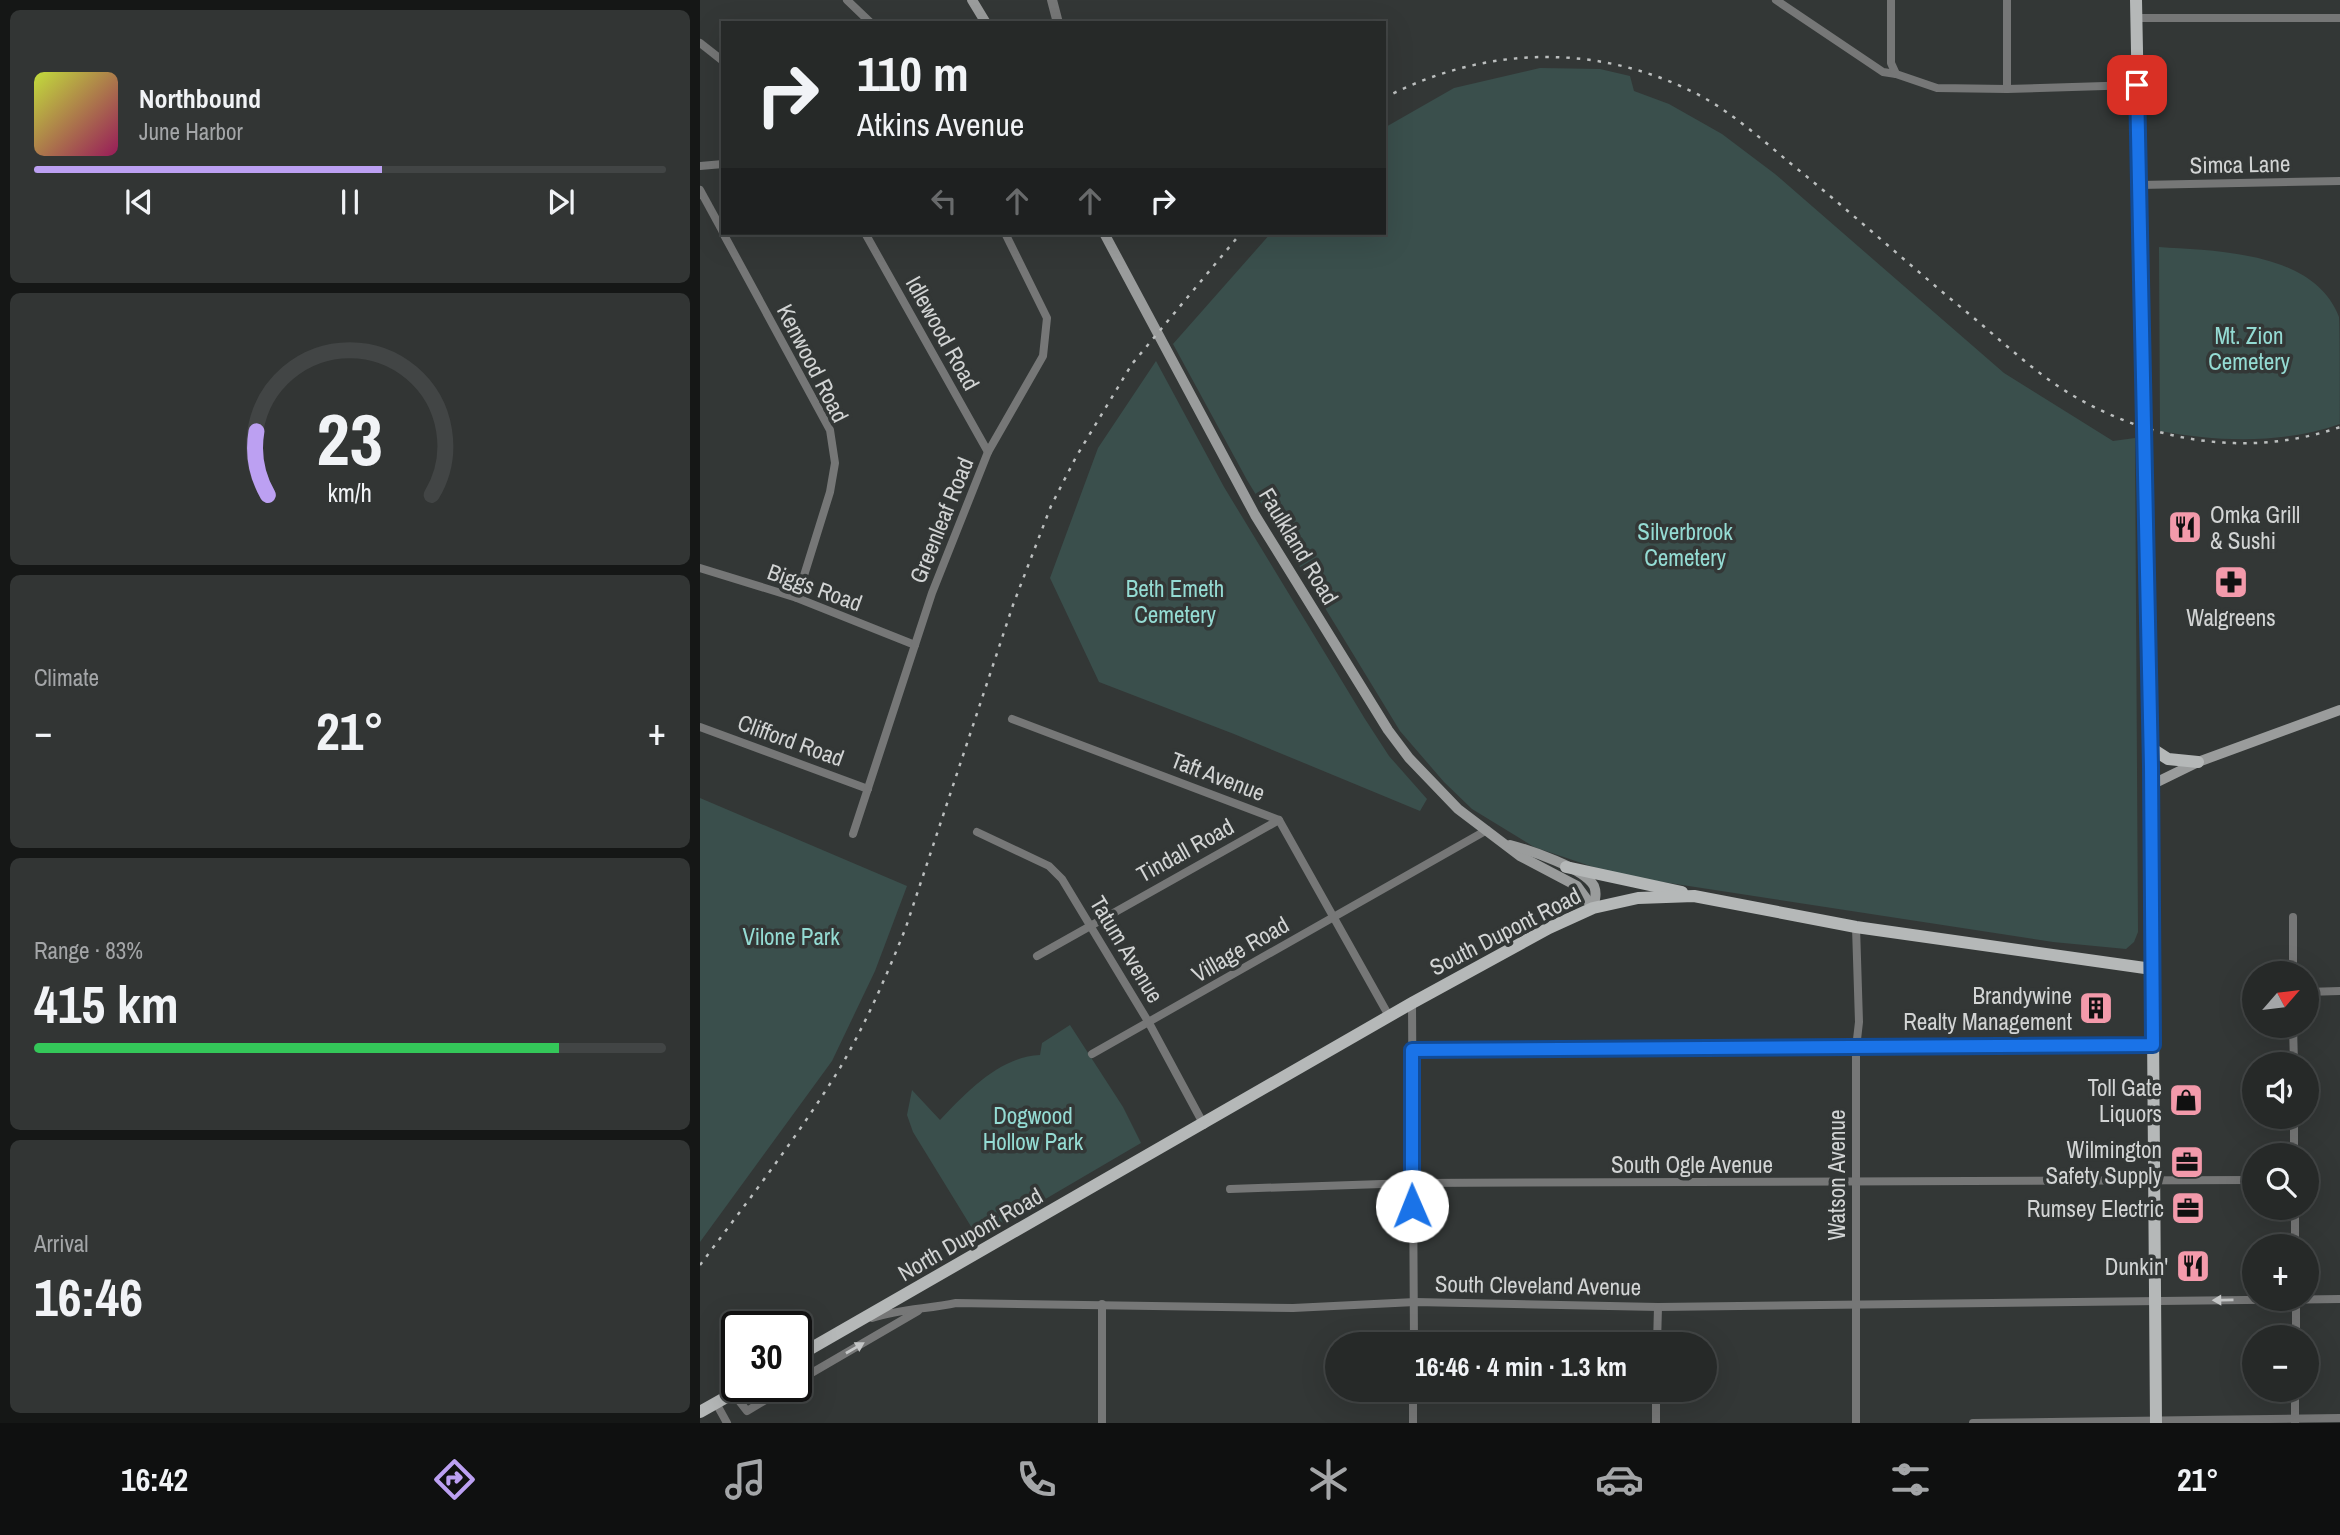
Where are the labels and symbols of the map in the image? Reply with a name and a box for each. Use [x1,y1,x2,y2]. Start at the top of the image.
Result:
pin [2107,55,2167,115]
street label: Simca Lane [2189,148,2291,180]
street label: Idlewood Road [899,270,987,396]
street label: Kenwood Road [770,299,856,427]
park label: Mt. Zion Cemetery [2208,320,2290,377]
street label: Greenleaf Road [902,452,980,588]
street label: Faulkland Road [1252,482,1346,610]
place label: Omka Grill & Sushi [2210,499,2300,556]
restaurant icon: Omka Grill & Sushi [2166,508,2204,546]
park label: Silverbrook Cemetery [1637,516,1733,573]
street label: Biggs Road [763,556,867,618]
pharmacy icon: Walgreens [2212,563,2250,601]
park label: Beth Emeth Cemetery [1126,573,1224,630]
place label: Walgreens [2186,602,2276,633]
street label: Clifford Road [734,706,848,774]
street label: Taft Avenue [1166,744,1270,808]
street label: Tindall Road [1131,811,1239,889]
street label: South Dupont Road [1424,880,1586,982]
street label: Tatum Avenue [1083,890,1171,1008]
street label: Village Road [1186,909,1294,989]
park label: Vilone Park [742,921,840,952]
north arrow [2242,961,2319,1038]
place label: Brandywine Realty Management [1903,980,2072,1037]
building icon: Brandywine Realty Management [2077,989,2115,1027]
place label: Toll Gate Liquors [2088,1072,2162,1129]
shop icon: Toll Gate Liquors [2167,1081,2205,1119]
park label: Dogwood Hollow Park [983,1100,1084,1157]
street label: Watson Avenue [1821,1109,1852,1241]
place label: Wilmington Safety Supply [2046,1134,2163,1191]
office icon: Wilmington Safety Supply [2168,1143,2206,1181]
street label: South Ogle Avenue [1611,1149,1773,1180]
position arrow [1375,1169,1449,1243]
street label: North Dupont Road [892,1180,1048,1288]
office icon: Rumsey Electric [2169,1189,2207,1227]
place label: Rumsey Electric [2027,1193,2164,1224]
restaurant icon: Dunkin' [2174,1247,2212,1285]
place label: Dunkin' [2105,1251,2168,1282]
street label: South Cleveland Avenue [1435,1268,1641,1302]
one-way arrow [2212,1294,2234,1305]
speed limit sign: 30 [721,1311,812,1402]
one-way arrow [846,1342,865,1354]

